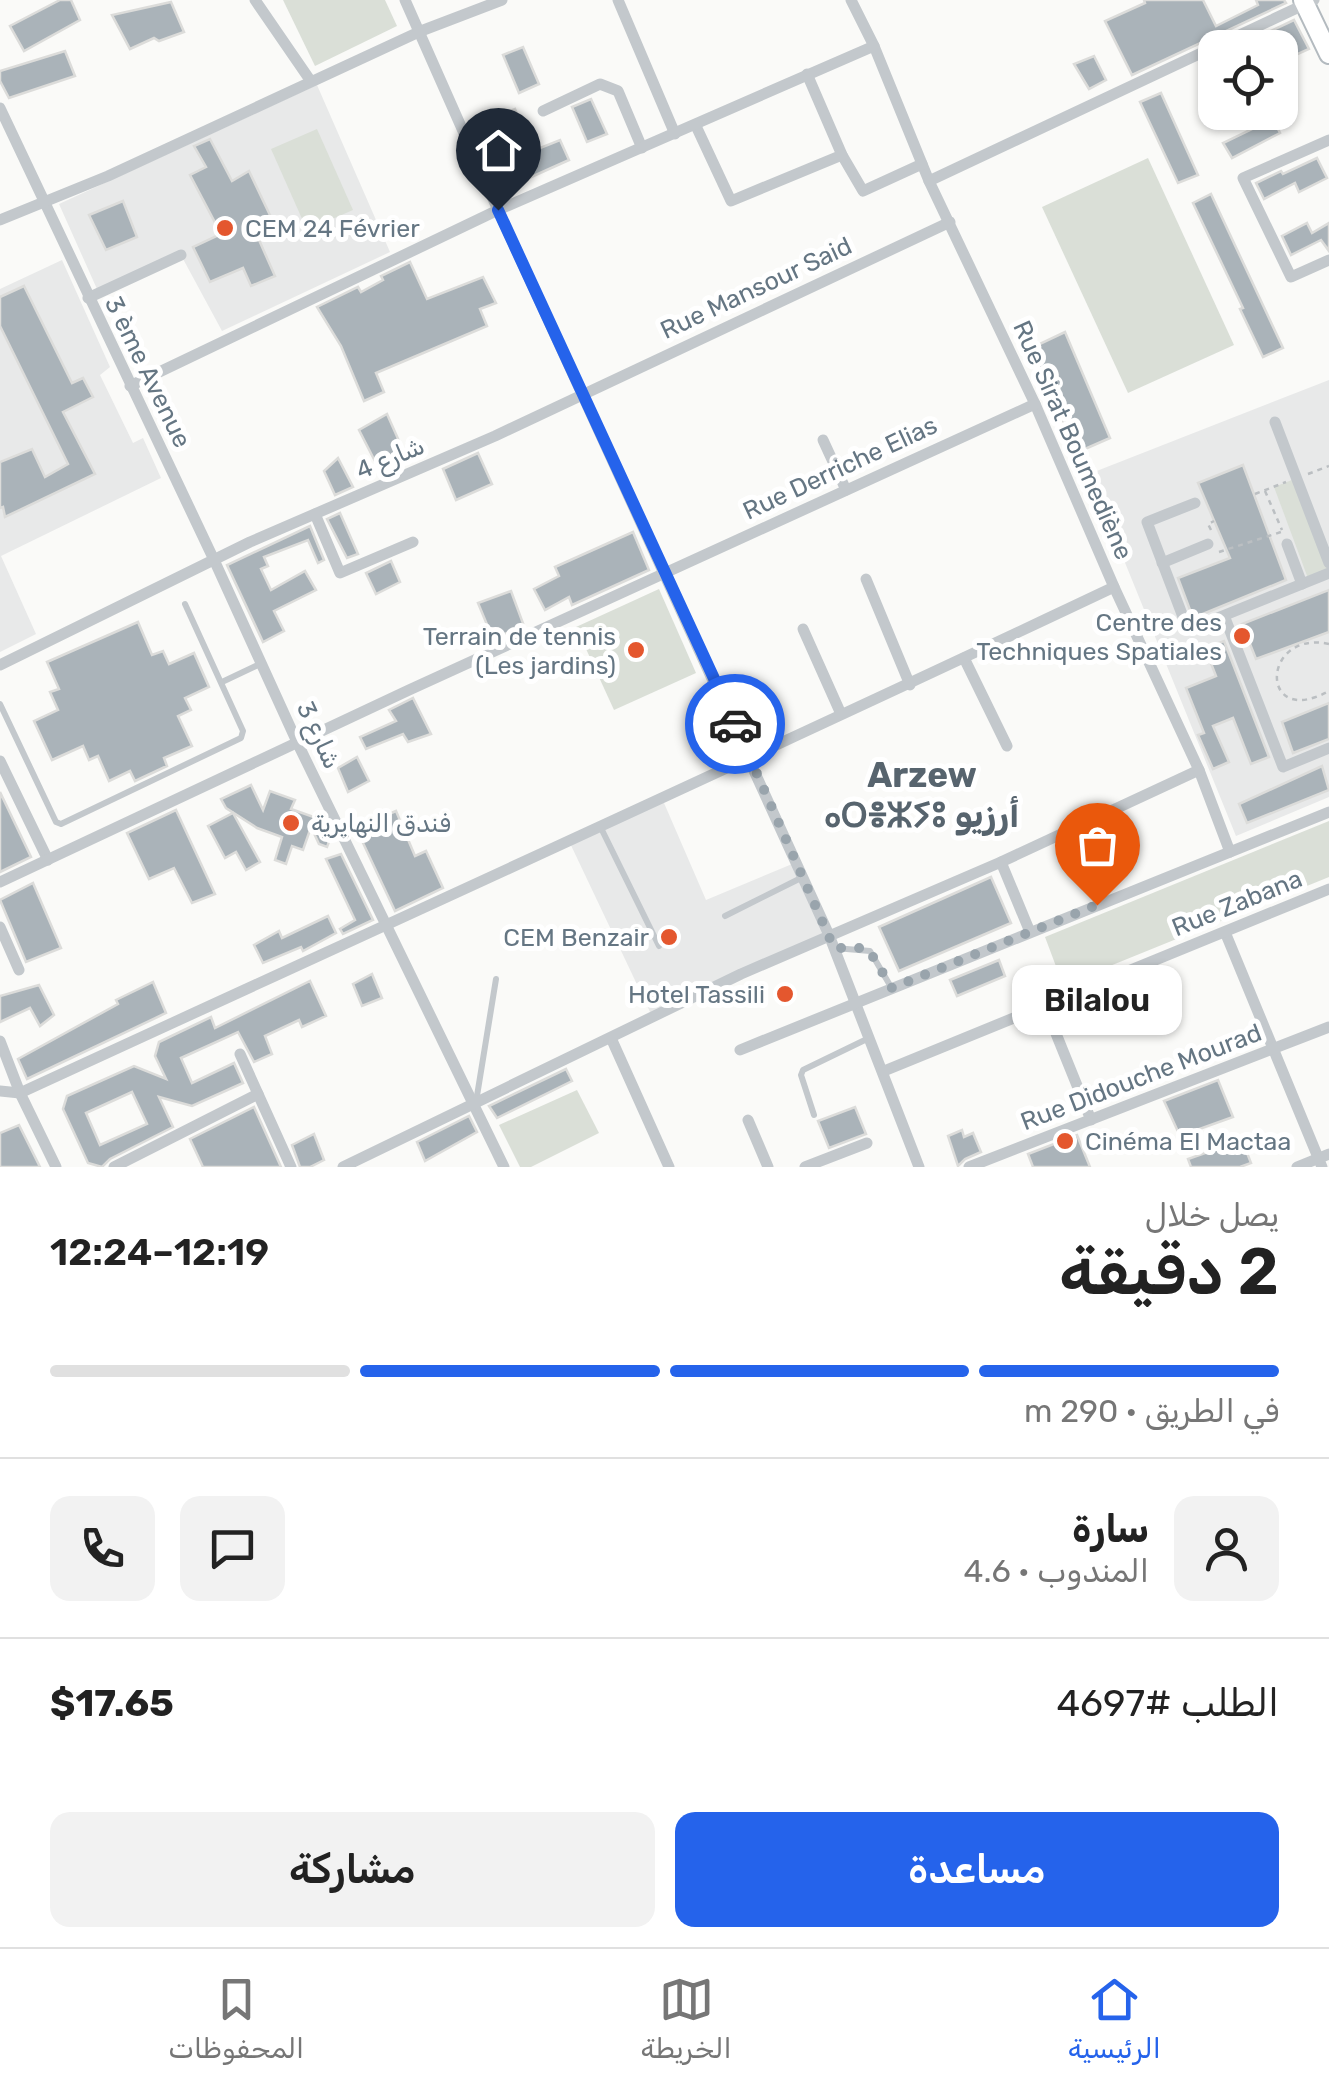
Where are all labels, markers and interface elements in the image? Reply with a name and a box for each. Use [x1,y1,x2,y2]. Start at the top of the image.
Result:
map controls [1198,30,1298,130]
button: locate [1198,30,1298,130]
pin [456,108,541,211]
icon: home [471,123,526,178]
place label: CEM 24 Février [245,214,420,243]
marker: CEM 24 Février [214,217,236,239]
street label: Rue Mansour Said [656,231,856,345]
street label: 3 ème Avenue [99,292,197,452]
street label: Rue Sirat Boumediène [1007,316,1139,564]
street label: Rue Derriche Elias [738,410,942,526]
street label: شارع 4 [351,431,430,488]
place label: Centre des Techniques Spatiales [976,608,1222,666]
place label: Terrain de tennis (Les jardins) [423,622,616,680]
marker: Centre des Techniques Spatiales [1231,625,1253,647]
marker: Terrain de tennis (Les jardins) [625,639,647,661]
courier [685,674,785,774]
street label: شارع 3 [288,697,347,775]
icon: car [708,697,763,752]
district label: Arzew ⴰⵔⴻⵣⵢⵓ أرزيو [824,754,1020,836]
pin [1055,803,1140,906]
place label: فندق النهايرية [311,809,451,838]
marker: فندق النهايرية [280,812,302,834]
icon: bag [1070,818,1125,873]
street label: Rue Zabana [1168,864,1306,942]
place label: CEM Benzair [503,923,649,952]
marker: CEM Benzair [658,926,680,948]
callout: Bilalou [1012,965,1182,1035]
place label: Hotel Tassili [628,980,765,1009]
text: Bilalou [1044,981,1150,1019]
marker: Hotel Tassili [774,983,796,1005]
street label: Rue Didouche Mourad [1017,1018,1265,1136]
place label: Cinéma El Mactaa [1085,1127,1291,1156]
marker: Cinéma El Mactaa [1054,1130,1076,1152]
text: يصل خلال [1145,1196,1279,1234]
text: 12:19–12:24 [50,1229,269,1275]
text: 2 دقيقة [1059,1233,1279,1310]
text: في الطريق · 290 m [1024,1392,1279,1430]
button: phone [50,1496,155,1601]
button: chat [180,1496,285,1601]
button: person [1174,1496,1279,1601]
text: سارة [1072,1506,1149,1552]
text: المندوب · 4.6 [964,1552,1149,1590]
text: $17.65 [50,1680,174,1726]
text: الطلب #4697 [1057,1680,1279,1726]
button: مشاركة [50,1812,655,1927]
button: مساعدة [675,1812,1279,1927]
tab: المحفوظات [168,1972,304,2065]
tab: الخريطة [640,1972,732,2065]
tab: الرئيسية [1068,1972,1161,2065]

